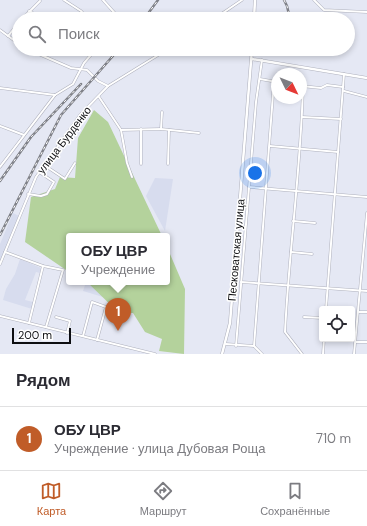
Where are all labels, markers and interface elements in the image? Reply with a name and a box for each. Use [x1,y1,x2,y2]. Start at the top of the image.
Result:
search box [12,12,355,56]
icon: search [26,23,48,45]
text: Поиск [58,24,100,44]
north arrow [271,68,307,104]
street label: улица Бурденко [34,103,94,177]
your location [245,163,265,183]
street label: Песковатская улица [225,197,248,302]
popup [66,233,170,285]
text: ОБУ ЦВР [81,241,147,261]
text: Учреждение [81,261,155,278]
pin: 1 [105,298,131,331]
map controls [319,306,355,342]
button: locate [319,306,355,342]
scale bar [12,326,71,345]
text: 200 m [18,328,52,342]
text: Рядом [16,369,71,391]
text: ОБУ ЦВР [54,420,121,440]
text: 1 [27,430,31,447]
text: 710 m [316,430,351,447]
text: Учреждение · улица Дубовая Роща [54,440,265,457]
tab: Карта [37,480,66,518]
tab: Маршрут [140,480,187,518]
tab: Сохранённые [260,480,330,518]

